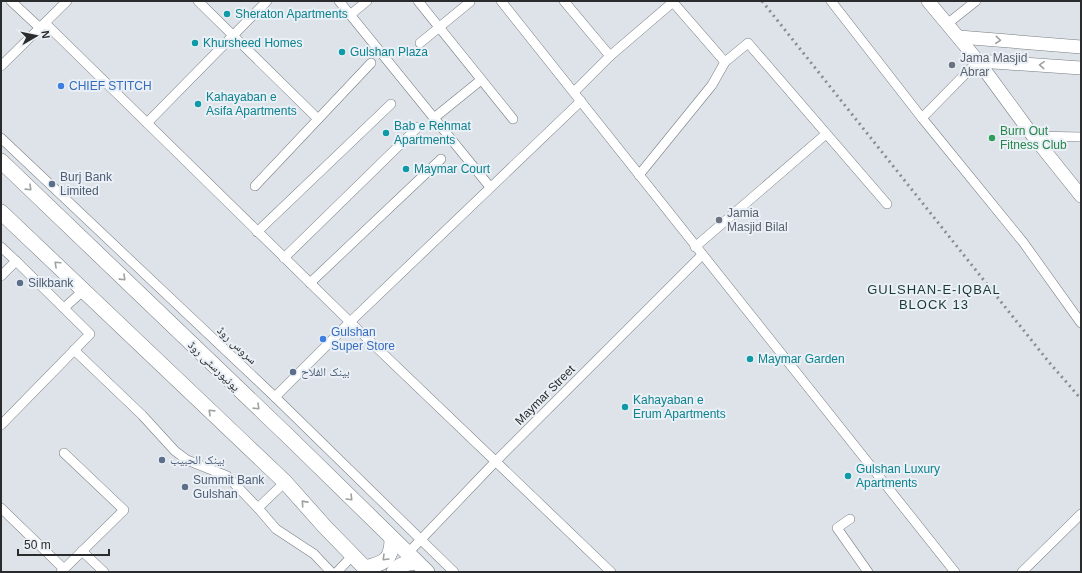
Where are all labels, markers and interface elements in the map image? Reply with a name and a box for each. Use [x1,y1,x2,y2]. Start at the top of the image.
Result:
place label: Sheraton Apartments [235,7,348,21]
marker: Sheraton Apartments [222,9,232,19]
north arrow [16,16,56,56]
text: N [39,30,52,39]
place label: Khursheed Homes [203,36,302,50]
one-way arrow [995,36,1001,45]
marker: Khursheed Homes [190,38,200,48]
place label: Gulshan Plaza [350,45,428,59]
marker: Gulshan Plaza [337,47,347,57]
place label: Jama Masjid Abrar [960,51,1027,79]
marker: Jama Masjid Abrar [947,60,957,70]
one-way arrow [1039,61,1045,70]
place label: CHIEF STITCH [69,79,152,93]
marker: CHIEF STITCH [56,81,66,91]
place label: Kahayaban e Asifa Apartments [206,90,297,118]
marker: Kahayaban e Asifa Apartments [193,99,203,109]
place label: Bab e Rehmat Apartments [394,119,471,147]
place label: Burn Out Fitness Club [1000,124,1067,152]
marker: Bab e Rehmat Apartments [381,128,391,138]
marker: Burn Out Fitness Club [987,133,997,143]
place label: Maymar Court [414,162,491,176]
marker: Maymar Court [401,164,411,174]
place label: Burj Bank Limited [60,170,113,198]
marker: Burj Bank Limited [47,179,57,189]
one-way arrow [24,183,32,191]
place label: Jamia Masjid Bilal [727,206,788,234]
marker: Jamia Masjid Bilal [714,215,724,225]
one-way arrow [54,261,62,269]
one-way arrow [118,273,126,281]
place label: Silkbank [28,276,74,290]
marker: Silkbank [15,278,25,288]
district label: GULSHAN-E-IQBAL BLOCK 13 [867,282,1001,312]
street label: سروس روڈ [214,323,260,367]
place label: Gulshan Super Store [331,325,395,353]
marker: Gulshan Super Store [318,334,328,344]
street label: یونیورسٹی روڈ [185,338,243,394]
place label: Maymar Garden [758,352,845,366]
marker: Maymar Garden [745,354,755,364]
street label: Maymar Street [512,362,578,428]
place label: بینک الفلاح [301,365,350,379]
marker: بینک الفلاح [288,367,298,377]
place label: Kahayaban e Erum Apartments [633,393,726,421]
one-way arrow [252,402,260,409]
marker: Kahayaban e Erum Apartments [620,402,630,412]
one-way arrow [209,410,216,417]
place label: بينک الحبيب [170,453,225,467]
marker: بينک الحبيب [157,455,167,465]
place label: Gulshan Luxury Apartments [856,462,940,490]
marker: Gulshan Luxury Apartments [843,471,853,481]
place label: Summit Bank Gulshan [193,473,265,501]
marker: Summit Bank Gulshan [180,482,190,492]
one-way arrow [345,493,353,501]
one-way arrow [301,500,309,508]
scale bar [18,531,109,557]
text: 50 m [24,538,51,552]
one-way arrow [382,553,390,561]

